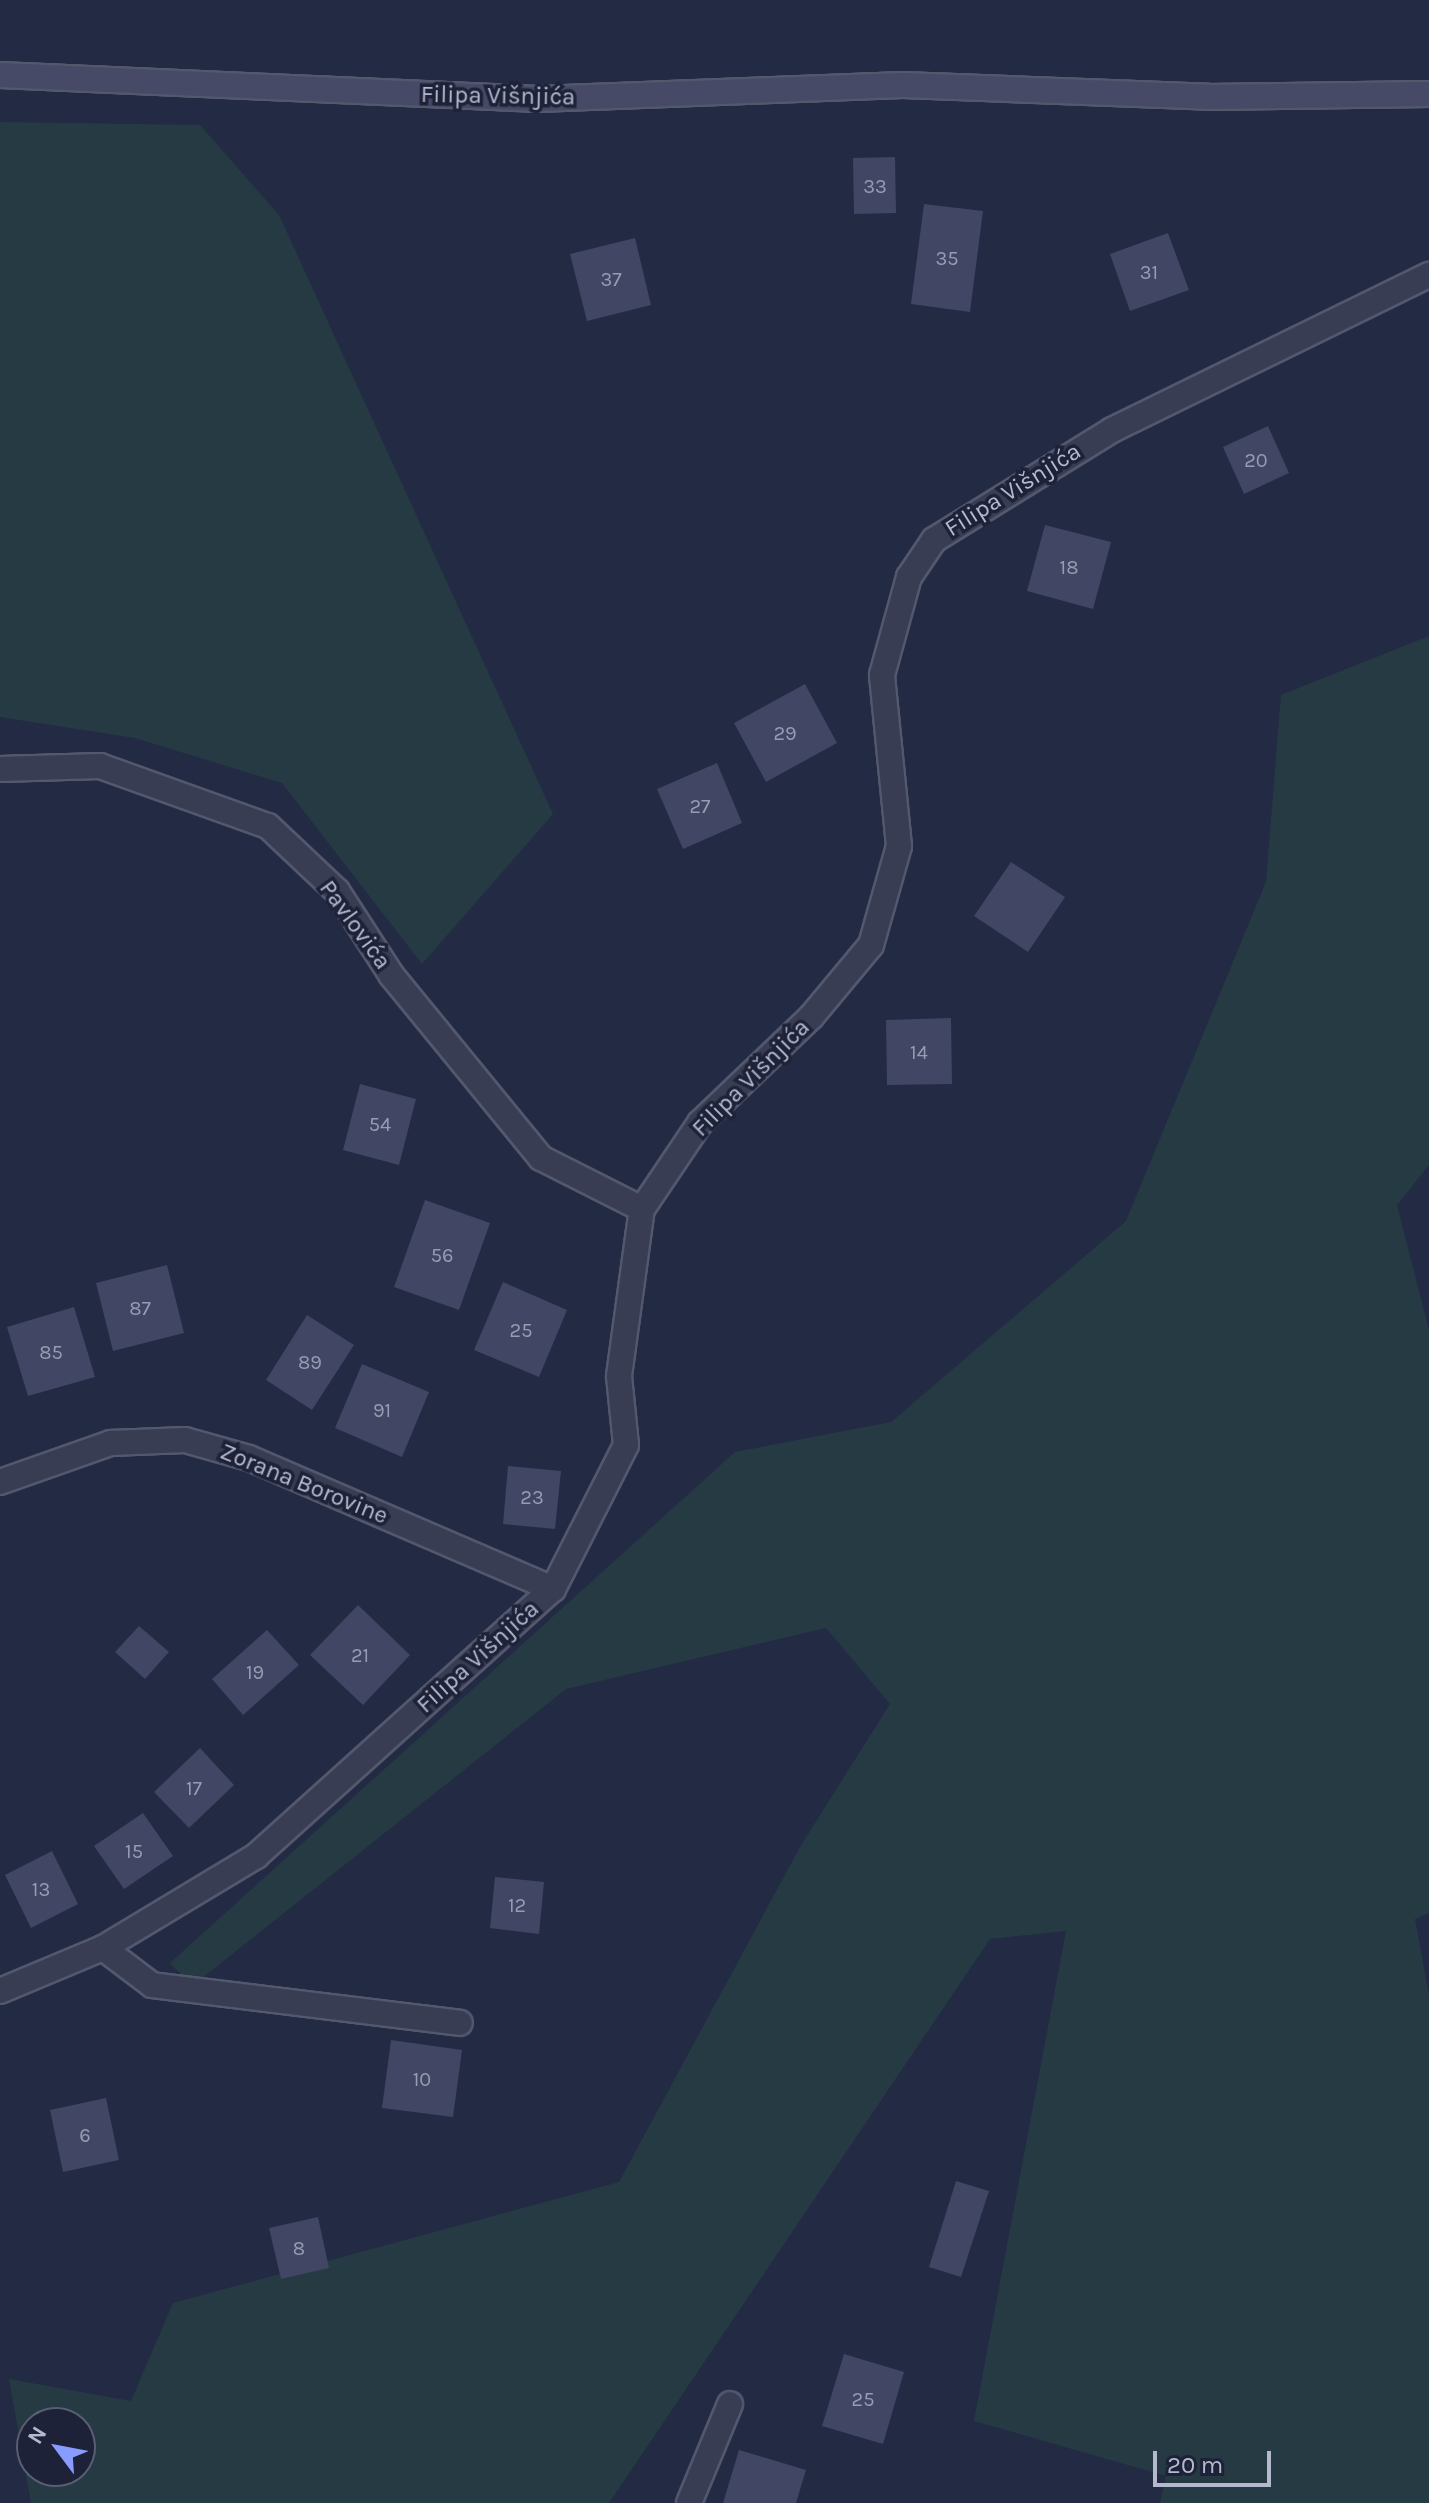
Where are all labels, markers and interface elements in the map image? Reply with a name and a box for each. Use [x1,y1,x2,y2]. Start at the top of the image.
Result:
street label: Filipa Višnjića [420,80,576,112]
house number: 33 [863,174,887,198]
house number: 35 [935,246,959,270]
house number: 31 [1140,260,1158,284]
house number: 37 [600,267,622,291]
street label: Filipa Višnjića [940,437,1086,543]
house number: 20 [1244,448,1268,472]
house number: 18 [1060,555,1078,579]
house number: 29 [773,721,797,745]
house number: 27 [690,794,710,818]
street label: Pavlovića [313,875,397,975]
street label: Filipa Višnjića [686,1013,816,1143]
house number: 14 [910,1040,928,1064]
house number: 54 [369,1112,391,1136]
house number: 56 [431,1243,453,1267]
house number: 87 [129,1296,151,1320]
house number: 25 [510,1318,532,1342]
house number: 85 [39,1340,63,1364]
house number: 89 [298,1350,322,1374]
house number: 91 [373,1398,391,1422]
street label: Zorana Borovine [216,1437,392,1531]
house number: 23 [520,1485,544,1509]
street label: Filipa Višnjića [411,1595,545,1719]
house number: 21 [351,1643,369,1667]
house number: 19 [246,1660,264,1684]
house number: 17 [186,1776,202,1800]
house number: 15 [125,1839,143,1863]
house number: 13 [32,1877,50,1901]
house number: 12 [508,1893,526,1917]
house number: 10 [413,2067,431,2091]
house number: 6 [79,2123,91,2147]
house number: 8 [293,2236,305,2260]
house number: 25 [852,2387,874,2411]
north arrow [16,2407,96,2487]
text: N [22,2422,53,2449]
scale bar [1157,2435,1275,2485]
text: 20 m [1167,2451,1223,2479]

